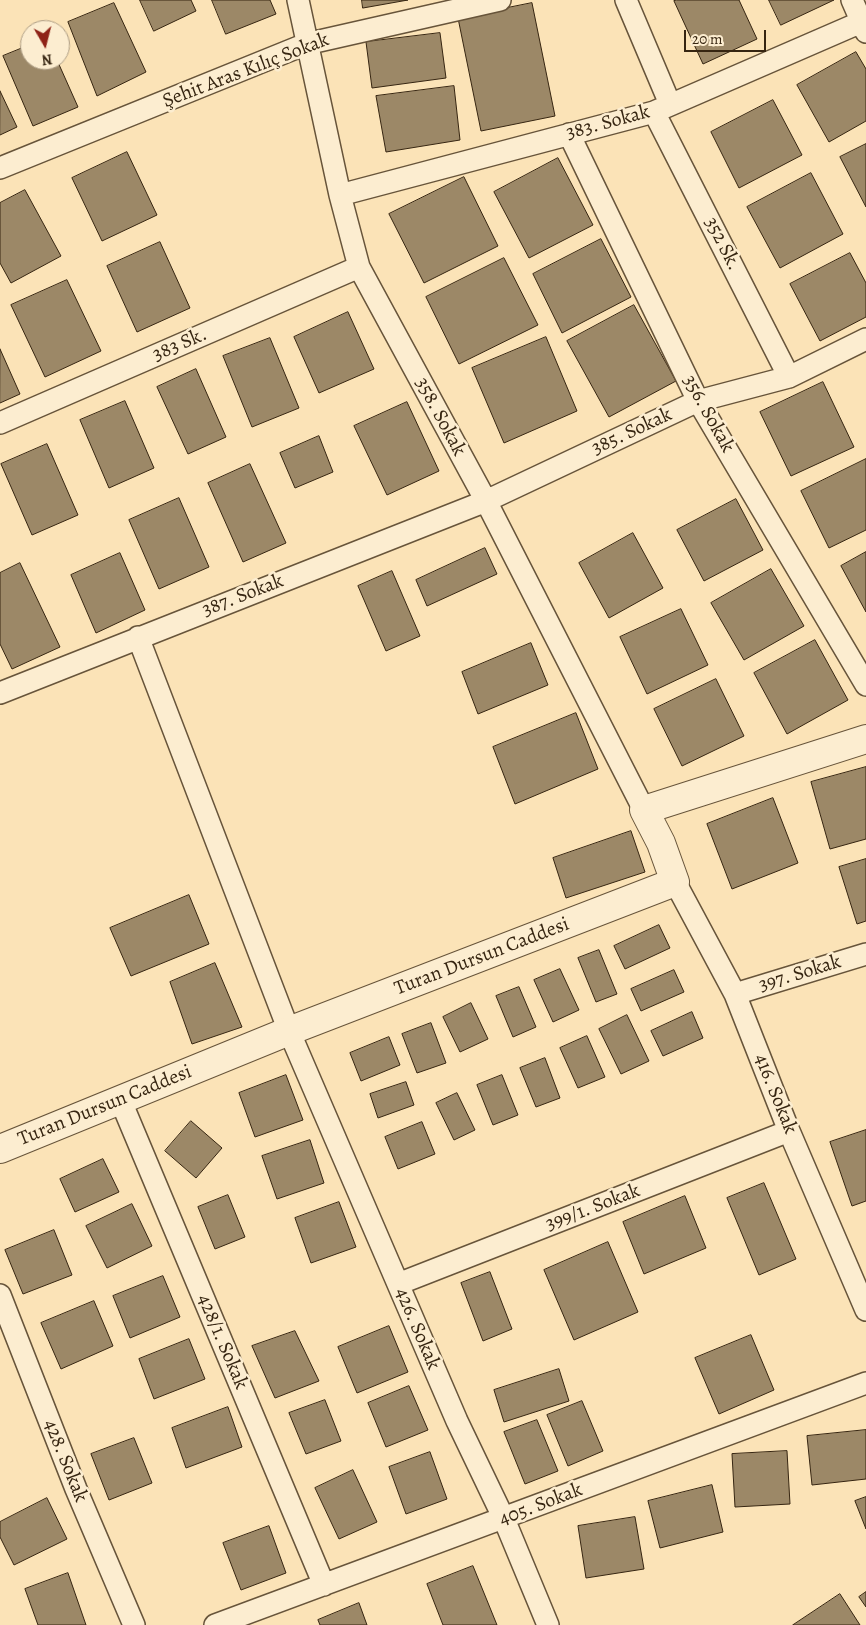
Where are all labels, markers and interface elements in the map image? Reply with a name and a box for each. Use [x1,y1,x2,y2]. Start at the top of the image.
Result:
north arrow [20,20,70,70]
scale bar [686,20,768,52]
street label: Şehit Aras Kılıç Sokak [159,28,333,114]
text: 20 m [692,29,723,49]
text: N [41,49,53,69]
street label: 383. Sokak [564,100,652,146]
street label: 352 Sk. [698,213,746,275]
street label: 383 Sk. [149,323,211,367]
street label: 356. Sokak [677,371,739,457]
street label: 358. Sokak [409,374,471,460]
street label: 385. Sokak [588,403,676,461]
street label: 387. Sokak [199,569,287,623]
street label: Turan Dursun Caddesi [391,913,573,1001]
street label: 397. Sokak [756,950,844,998]
street label: 416. Sokak [748,1050,802,1138]
street label: Turan Dursun Caddesi [15,1060,195,1152]
street label: 399/1. Sokak [543,1179,643,1237]
street label: 426. Sokak [389,1284,445,1374]
street label: 428/1. Sokak [191,1291,253,1393]
street label: 428. Sokak [38,1416,92,1506]
street label: 405. Sokak [496,1478,586,1532]

